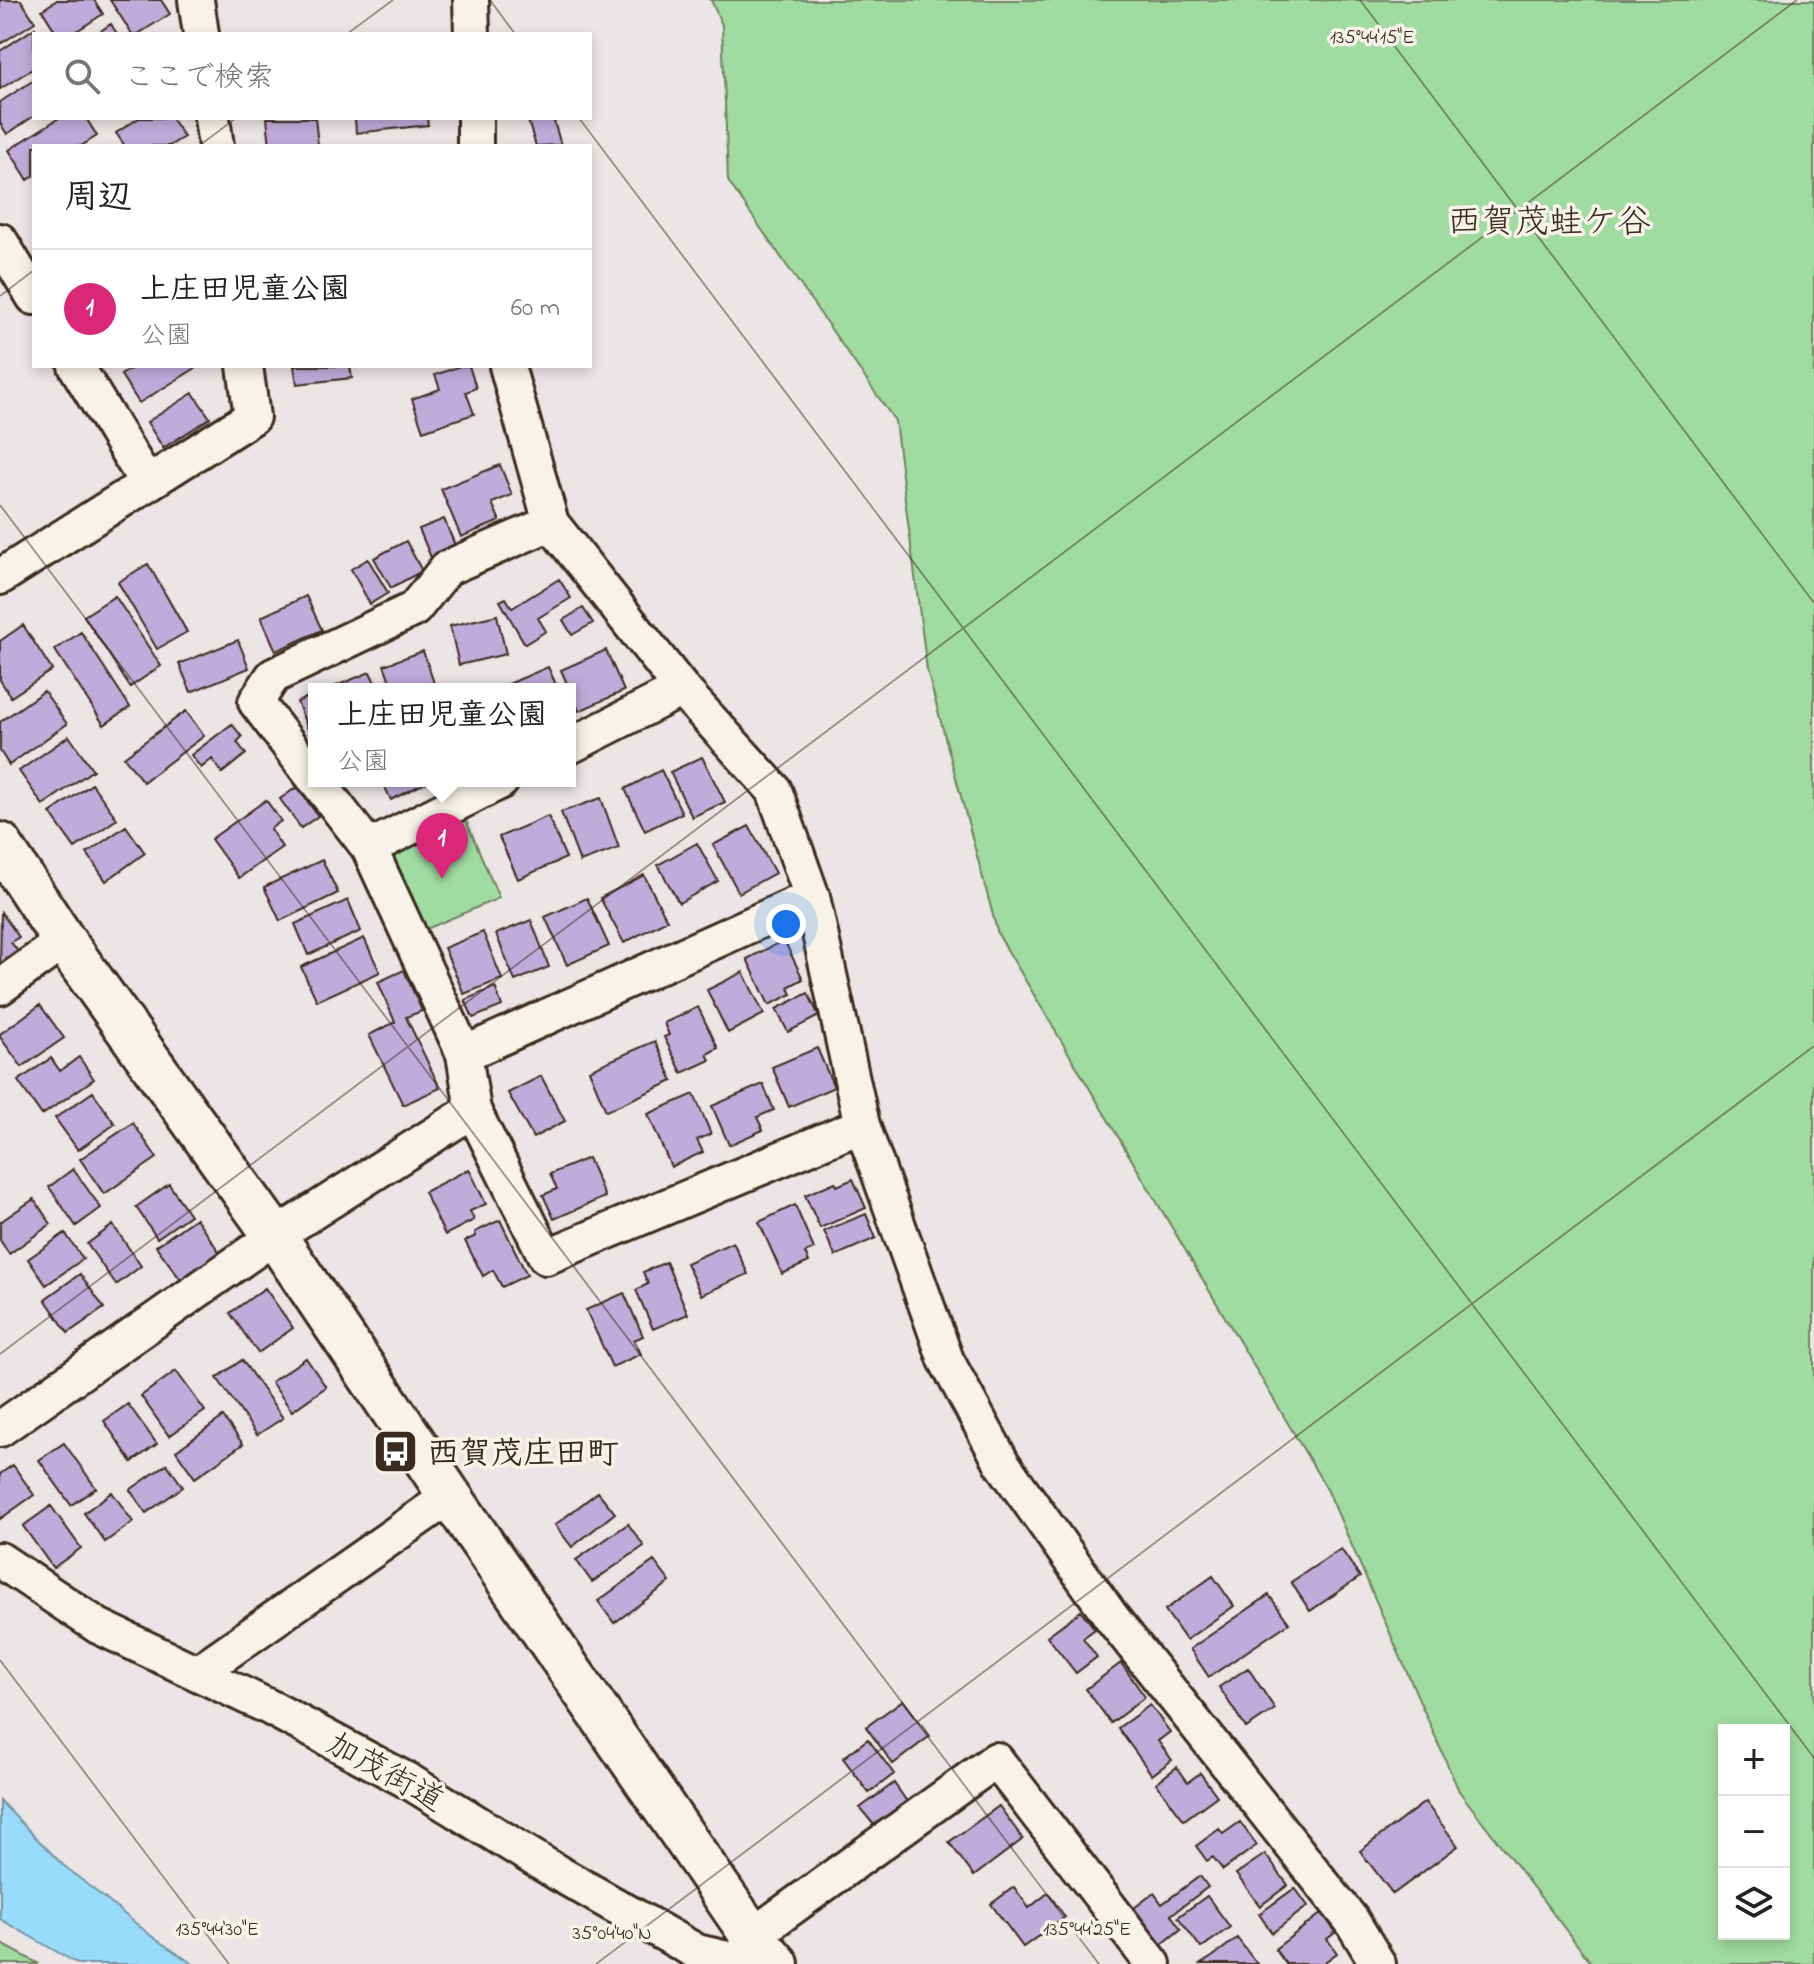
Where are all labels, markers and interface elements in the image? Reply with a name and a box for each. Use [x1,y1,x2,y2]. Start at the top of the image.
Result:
text: 135°44'15"E [1330,24,1414,53]
search box [32,32,592,120]
icon: search [60,54,104,98]
text: ここで検索 [124,57,274,101]
text: 周辺 [64,174,132,224]
district label: 西賀茂蛙ケ谷 [1447,199,1651,249]
text: 上庄田児童公園 [140,269,350,313]
text: 1 [86,290,94,328]
text: 60 m [511,290,560,328]
text: 公園 [140,318,192,356]
popup [308,683,576,787]
text: 上庄田児童公園 [337,695,547,739]
text: 公園 [337,744,389,782]
pin: 1 [416,813,468,879]
your location [766,904,806,944]
bus stop icon: 西賀茂庄田町 [372,1428,420,1476]
place label: 西賀茂庄田町 [427,1432,619,1479]
street label: 加茂街道 [317,1722,452,1826]
map controls [1718,1724,1790,1940]
button: + [1718,1724,1790,1796]
button: − [1718,1796,1790,1868]
button: layers [1718,1868,1790,1940]
text: 135°44'30"E [175,1916,259,1945]
text: 135°44'25"E [1043,1916,1131,1945]
text: 35°04'40"N [572,1920,652,1949]

